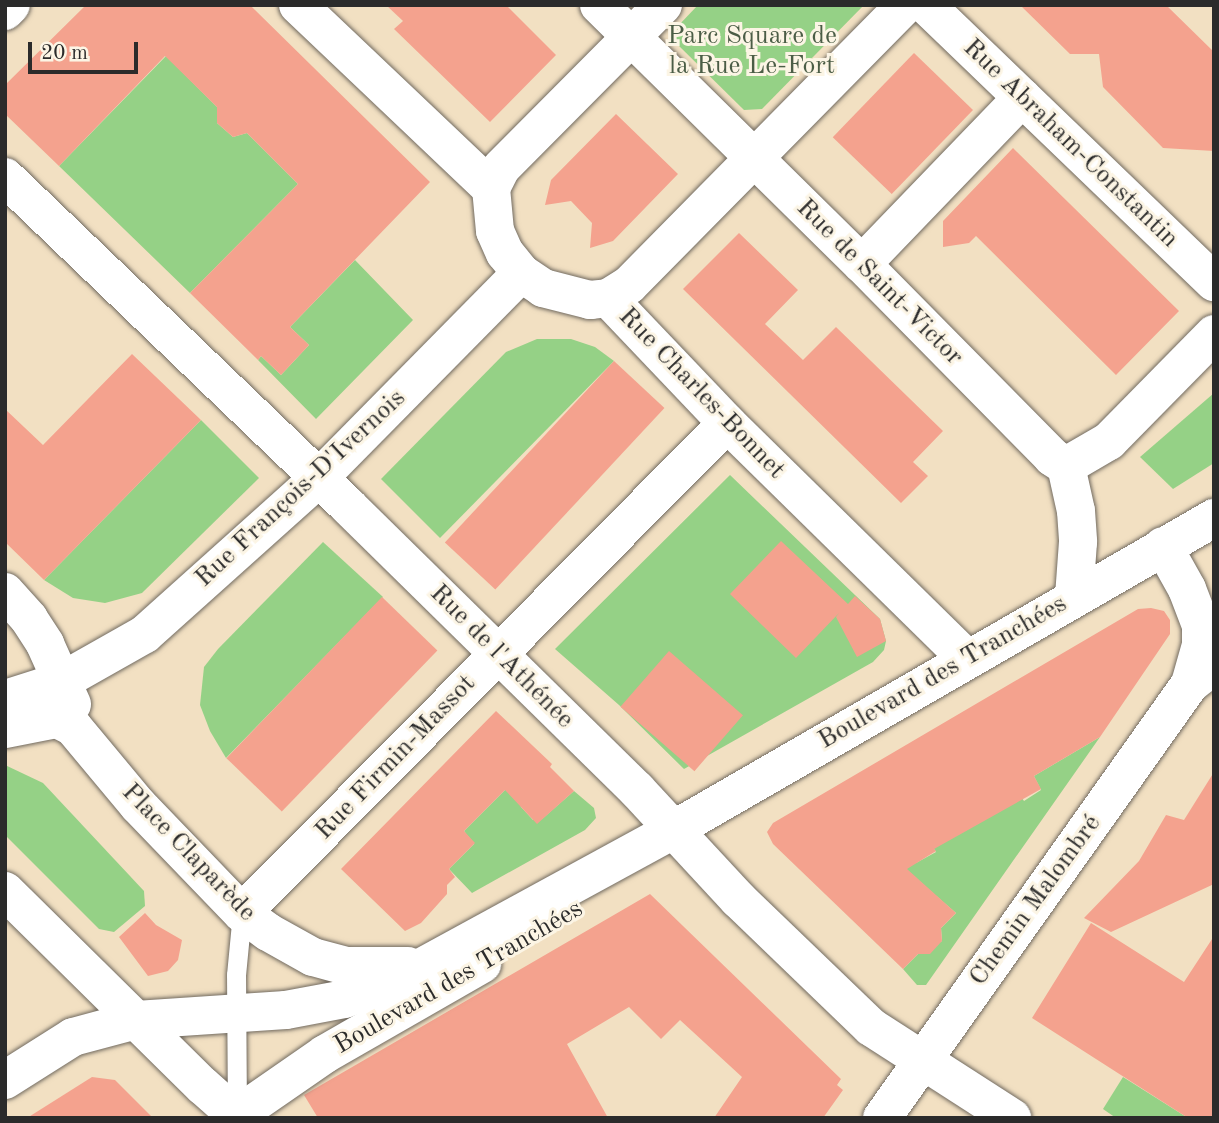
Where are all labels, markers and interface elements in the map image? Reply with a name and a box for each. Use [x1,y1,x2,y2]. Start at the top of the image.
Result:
park label: Parc Square de la Rue Le-Fort [667,21,837,82]
scale bar [32,28,142,72]
street label: Rue Abraham-Constantin [956,33,1184,255]
text: 20 m [41,43,88,64]
street label: Rue de Saint-Victor [789,193,969,373]
street label: Rue Charles-Bonnet [611,302,791,486]
street label: Rue François-D'Ivernois [189,383,413,595]
street label: Rue de l'Athénée [422,578,580,736]
street label: Boulevard des Tranchées [813,589,1073,757]
street label: Rue Firmin-Massot [309,669,483,847]
street label: Place Claparède [114,777,262,929]
street label: Chemin Malombré [964,809,1108,993]
street label: Boulevard des Tranchées [329,894,589,1062]

